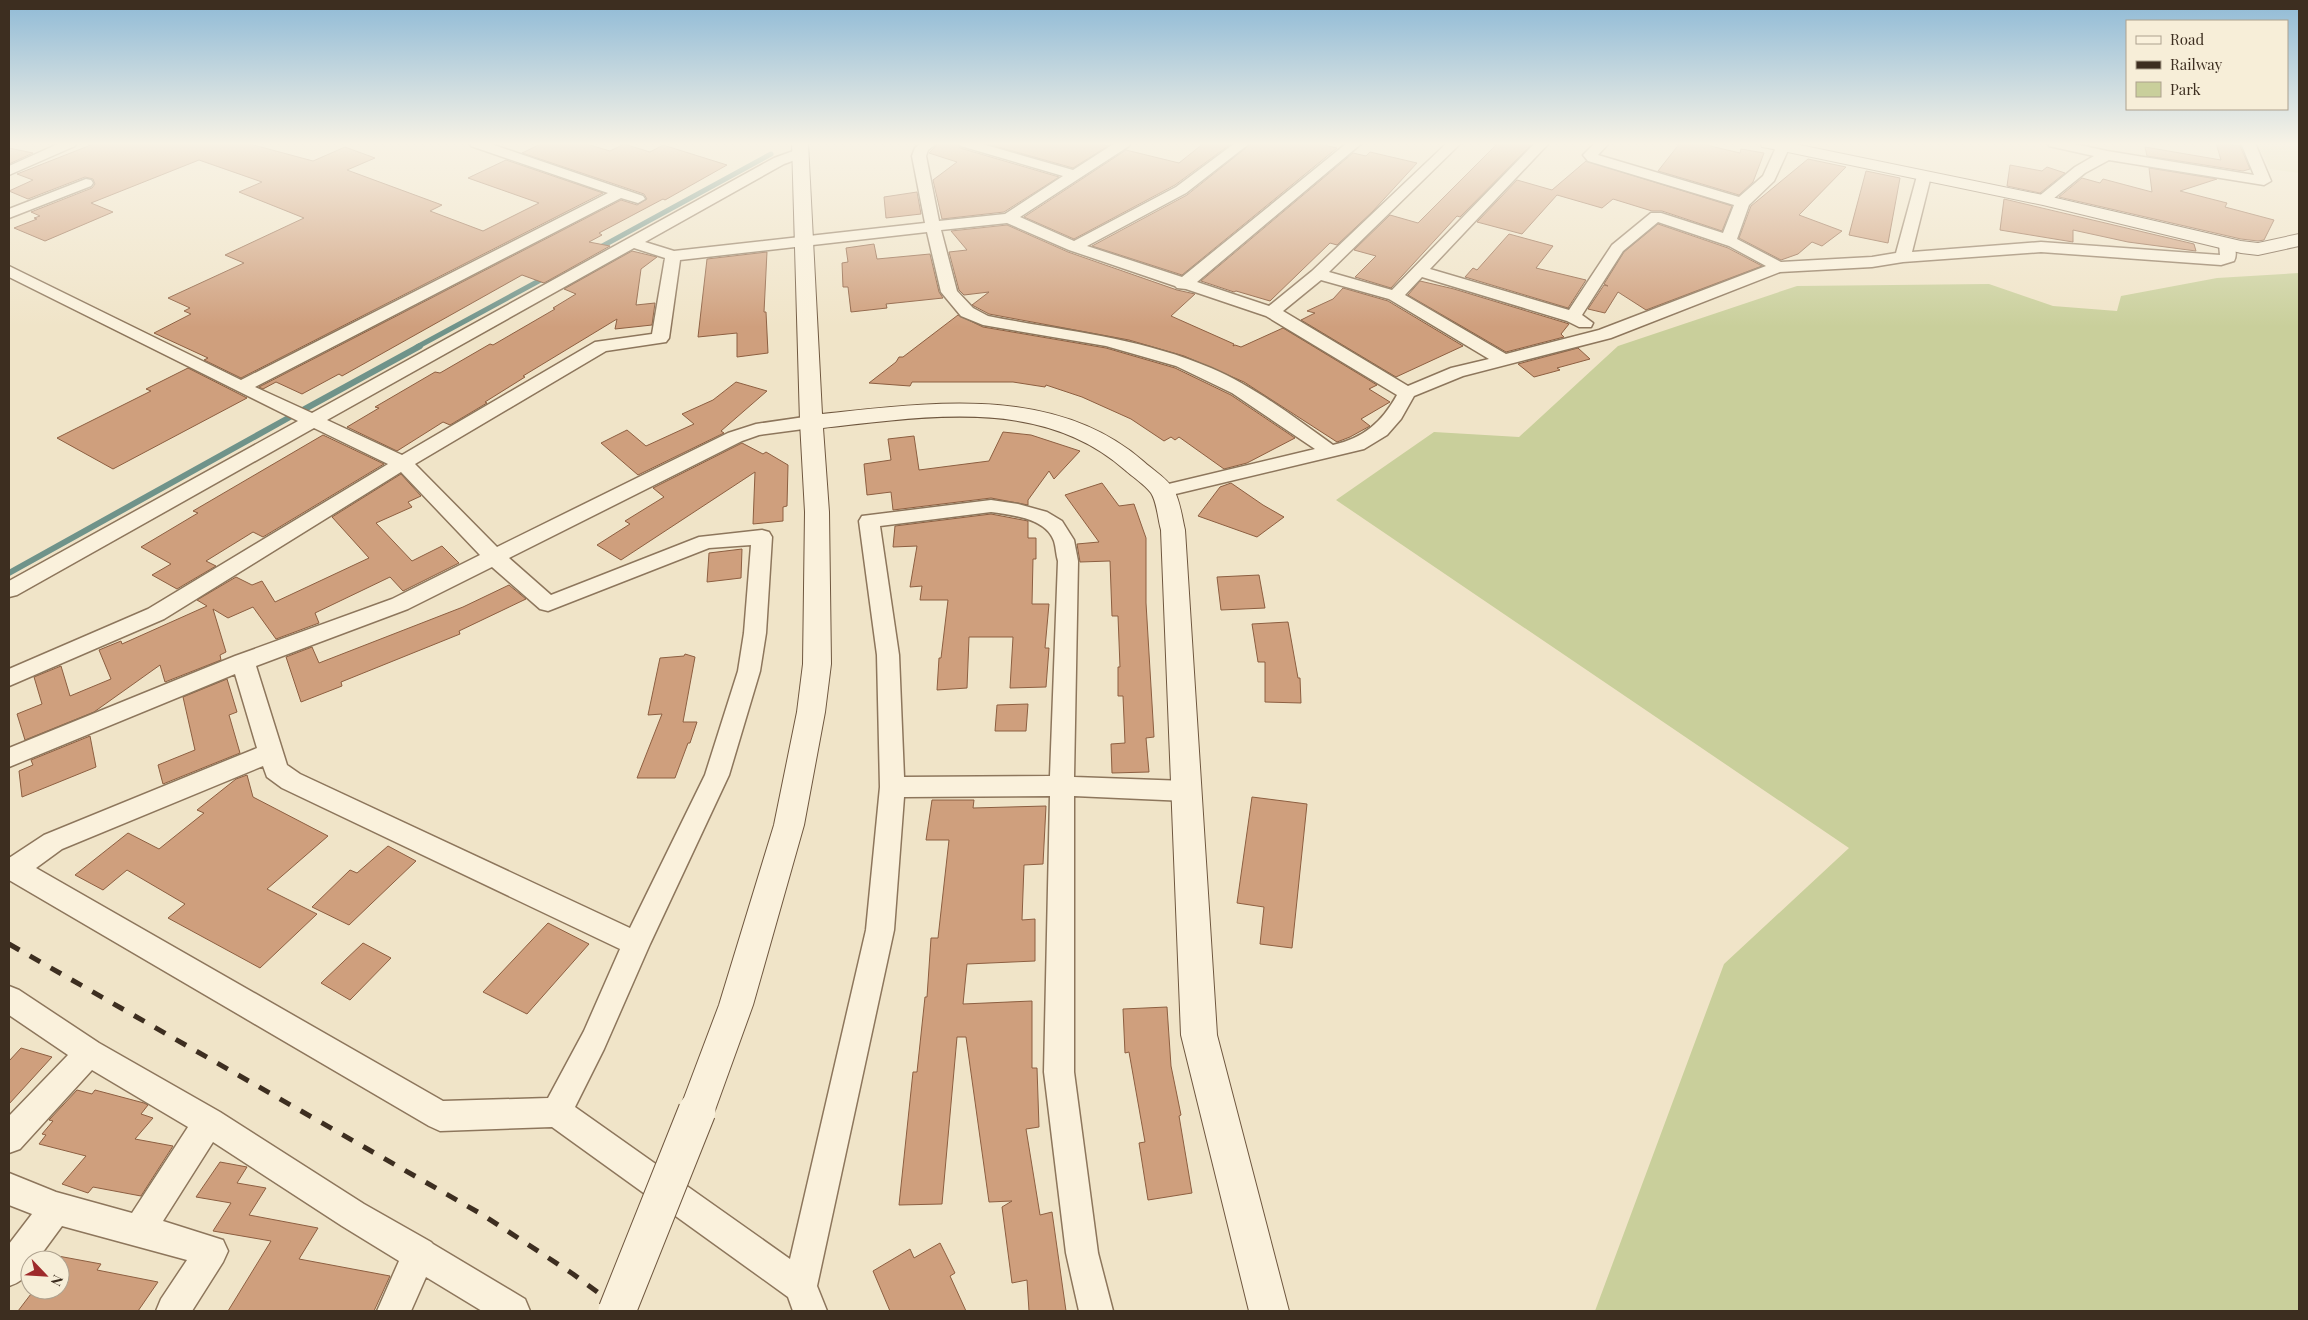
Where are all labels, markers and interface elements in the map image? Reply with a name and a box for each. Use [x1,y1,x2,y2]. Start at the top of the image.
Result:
legend [2126,20,2288,110]
text: Road [2170,29,2204,49]
text: Railway [2170,54,2223,74]
text: Park [2170,79,2202,99]
north arrow [20,1250,70,1300]
text: N [46,1272,68,1289]

